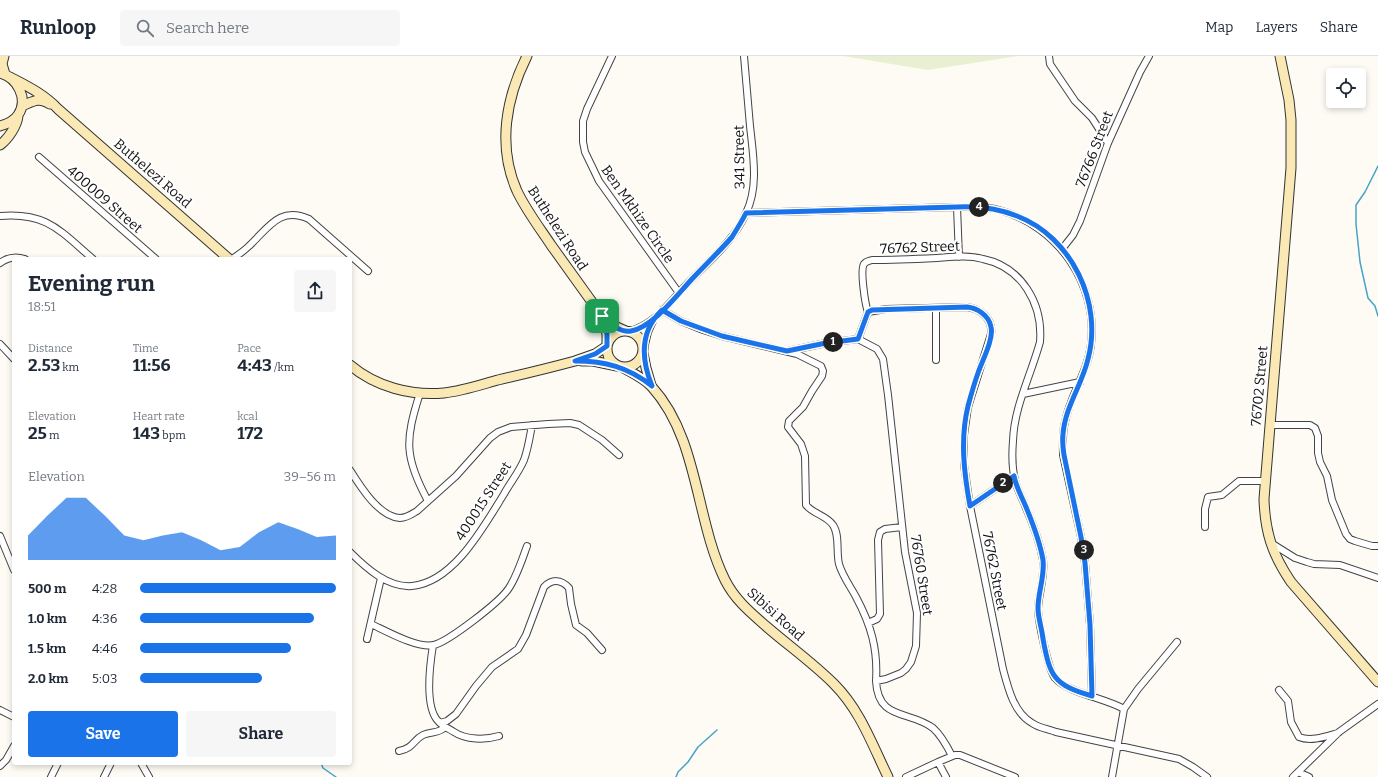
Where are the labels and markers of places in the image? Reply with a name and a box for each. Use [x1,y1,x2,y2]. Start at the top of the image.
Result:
pin: 4 [969,197,989,217]
pin [585,299,619,333]
pin: 1 [823,332,843,352]
pin: 2 [993,473,1013,493]
pin: 3 [1074,540,1094,560]

